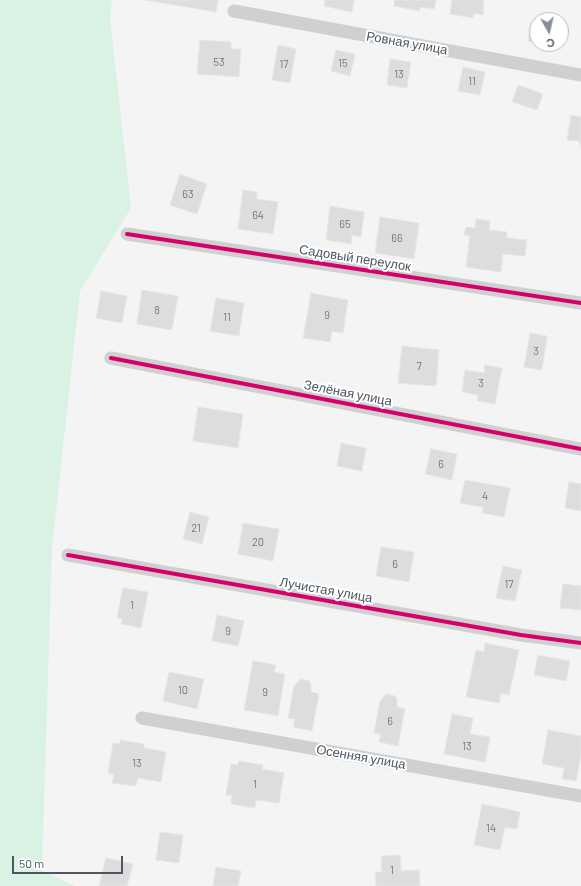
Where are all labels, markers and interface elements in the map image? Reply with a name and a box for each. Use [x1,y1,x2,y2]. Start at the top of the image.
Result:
north arrow [529,12,569,52]
street label: Ровная улица [365,28,449,58]
text: С [546,36,555,50]
house number: 53 [213,55,225,69]
house number: 15 [338,56,348,70]
house number: 17 [279,57,289,71]
house number: 13 [394,67,404,81]
house number: 11 [468,74,476,88]
house number: 63 [182,187,194,201]
house number: 64 [252,208,264,222]
house number: 65 [339,217,351,231]
house number: 66 [391,231,403,245]
street label: Садовый переулок [298,241,412,275]
house number: 8 [154,303,160,317]
house number: 9 [324,308,330,322]
house number: 11 [223,310,231,324]
house number: 3 [533,344,539,358]
house number: 7 [416,359,422,373]
house number: 3 [478,376,484,390]
street label: Зелёная улица [303,377,393,409]
house number: 6 [438,457,444,471]
house number: 4 [482,489,488,503]
house number: 21 [191,521,201,535]
house number: 20 [252,535,264,549]
house number: 6 [392,557,398,571]
street label: Лучистая улица [278,574,374,606]
house number: 17 [504,577,514,591]
house number: 1 [130,598,134,612]
house number: 9 [225,624,231,638]
house number: 10 [178,683,188,697]
house number: 9 [262,685,268,699]
house number: 6 [387,714,393,728]
house number: 13 [462,739,472,753]
street label: Осенняя улица [315,741,407,773]
house number: 13 [132,756,142,770]
house number: 1 [253,777,257,791]
house number: 14 [486,821,496,835]
scale bar [14,848,125,874]
text: 50 m [19,856,44,870]
house number: 1 [390,863,394,877]

